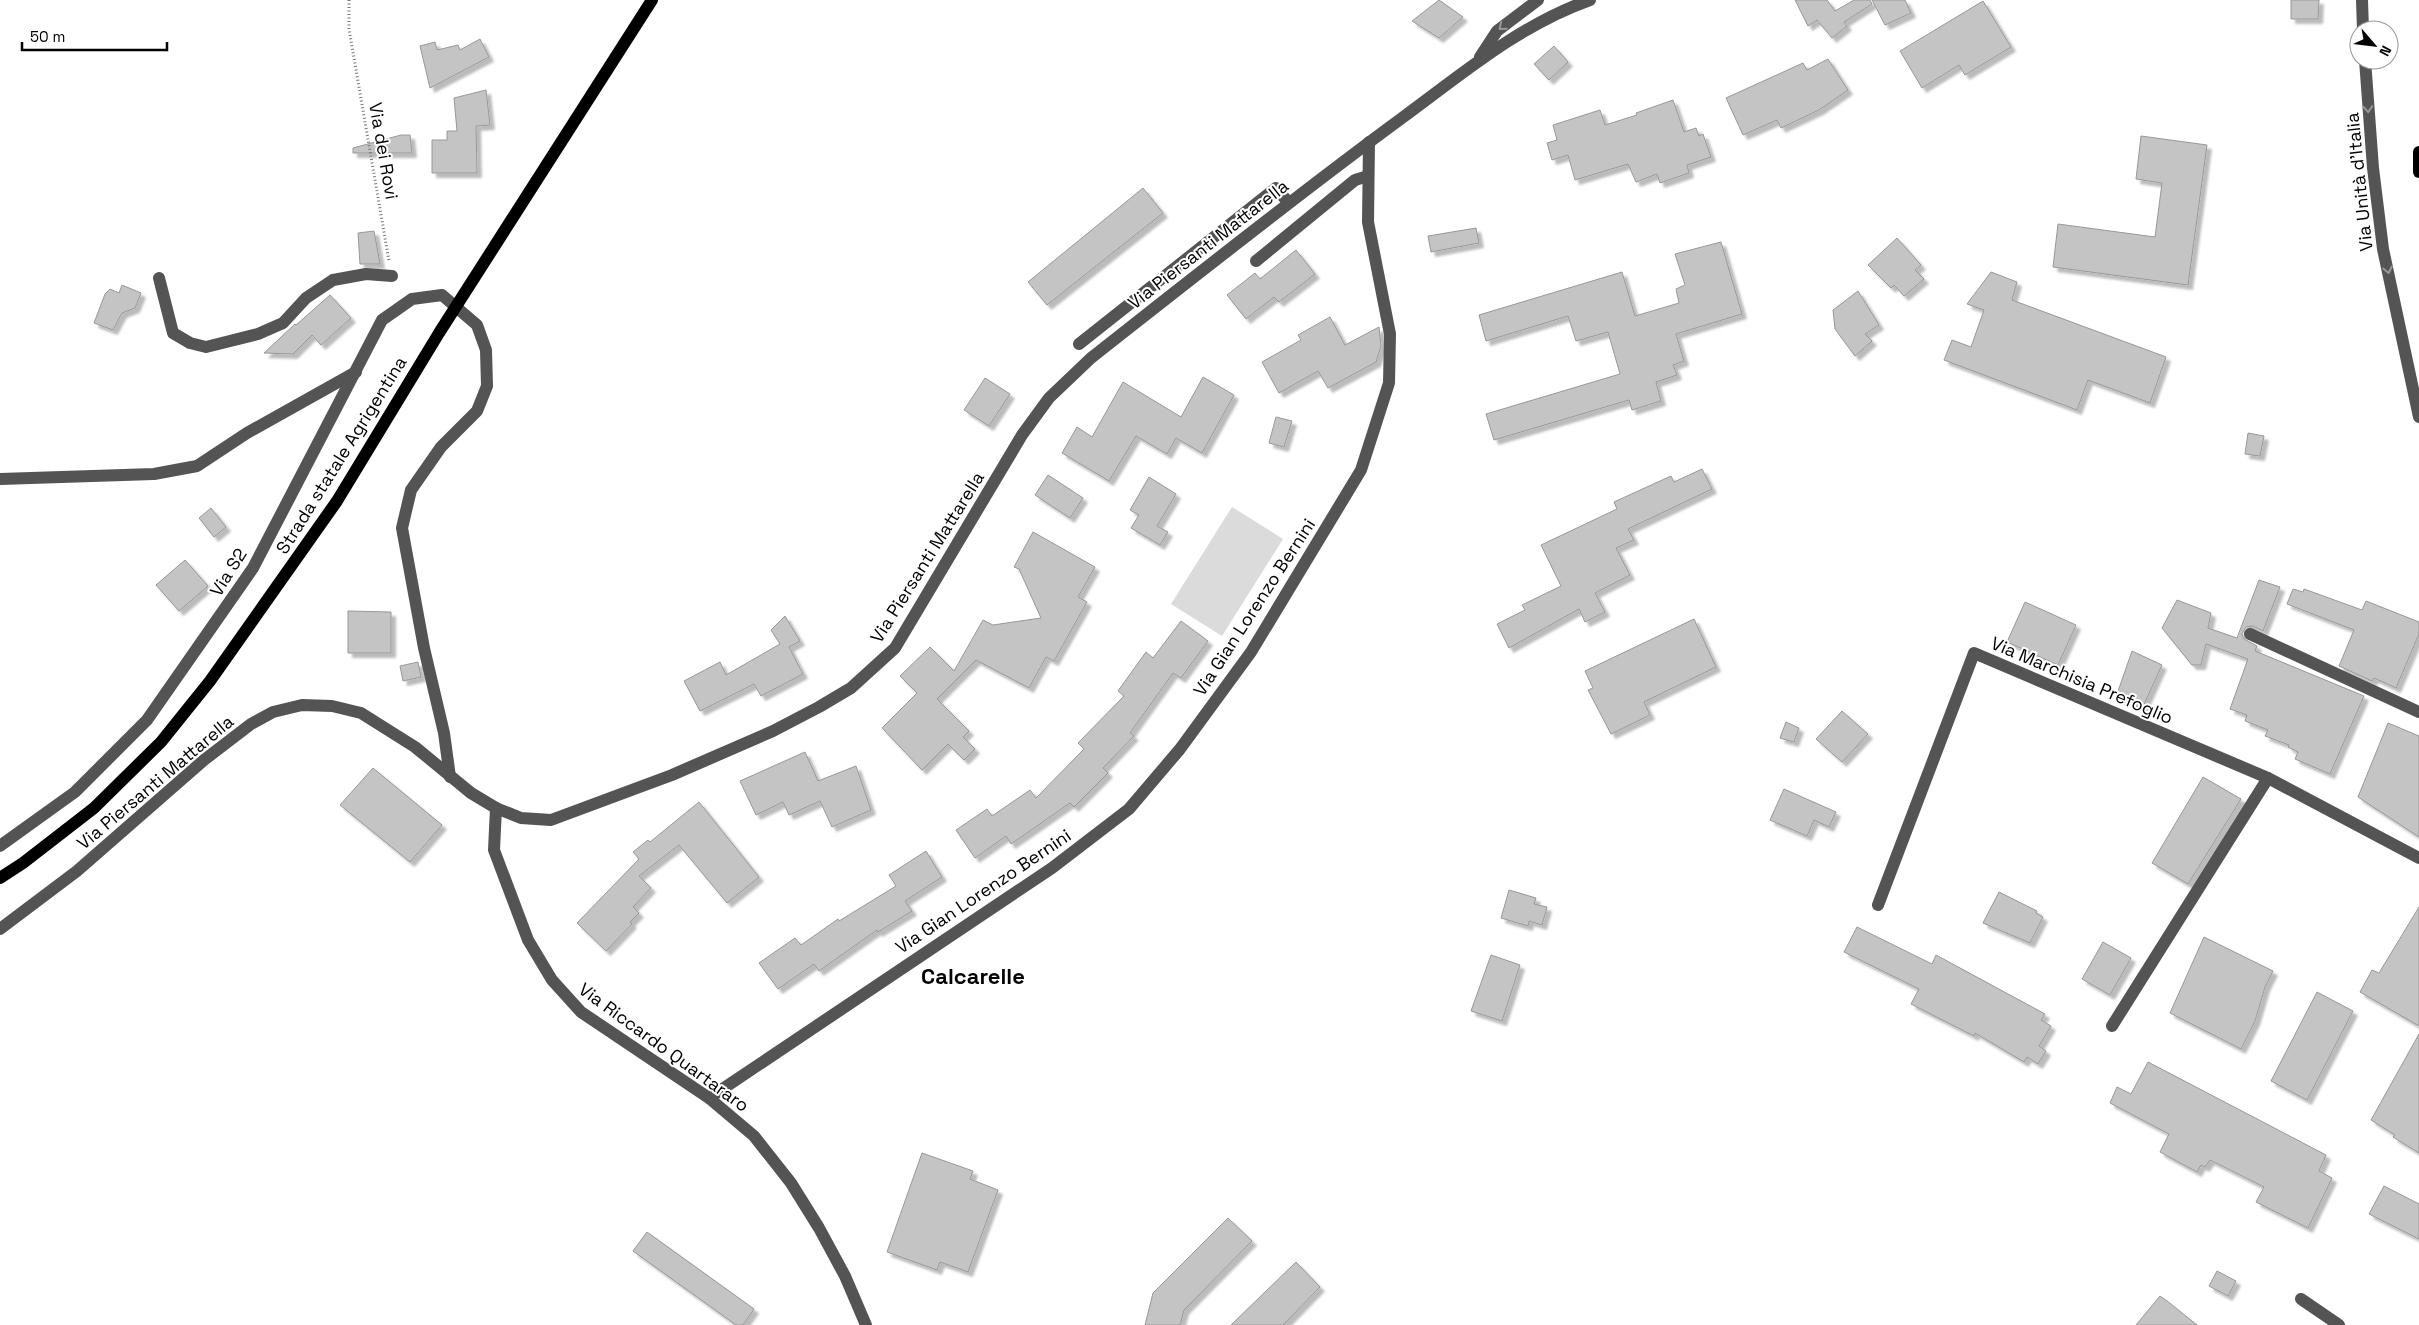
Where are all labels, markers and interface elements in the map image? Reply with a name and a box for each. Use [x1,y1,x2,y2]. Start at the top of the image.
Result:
scale bar [22,20,168,52]
north arrow [2349,20,2399,70]
one-way arrow [1499,22,1508,30]
text: 50 m [30,27,65,46]
text: N [2375,43,2396,59]
street label: Via dei Rovi [364,101,404,201]
one-way arrow [2363,105,2374,113]
street label: Via Unità d'Italia [2340,111,2378,253]
street label: Via Piersanti Mattarella [1123,174,1293,314]
one-way arrow [2382,265,2393,274]
street label: Strada statale Agrigentina [271,352,411,558]
street label: Via Piersanti Mattarella [865,467,989,647]
street label: Via Gian Lorenzo Bernini [1188,514,1320,700]
street label: Via S2 [204,544,252,600]
street label: Via Marchisia Prefoglio [1987,631,2177,729]
street label: Via Piersanti Mattarella [72,710,238,854]
street label: Via Gian Lorenzo Bernini [891,824,1075,958]
district label: Calcarelle [921,962,1025,990]
street label: Via Riccardo Quartararo [574,977,754,1117]

